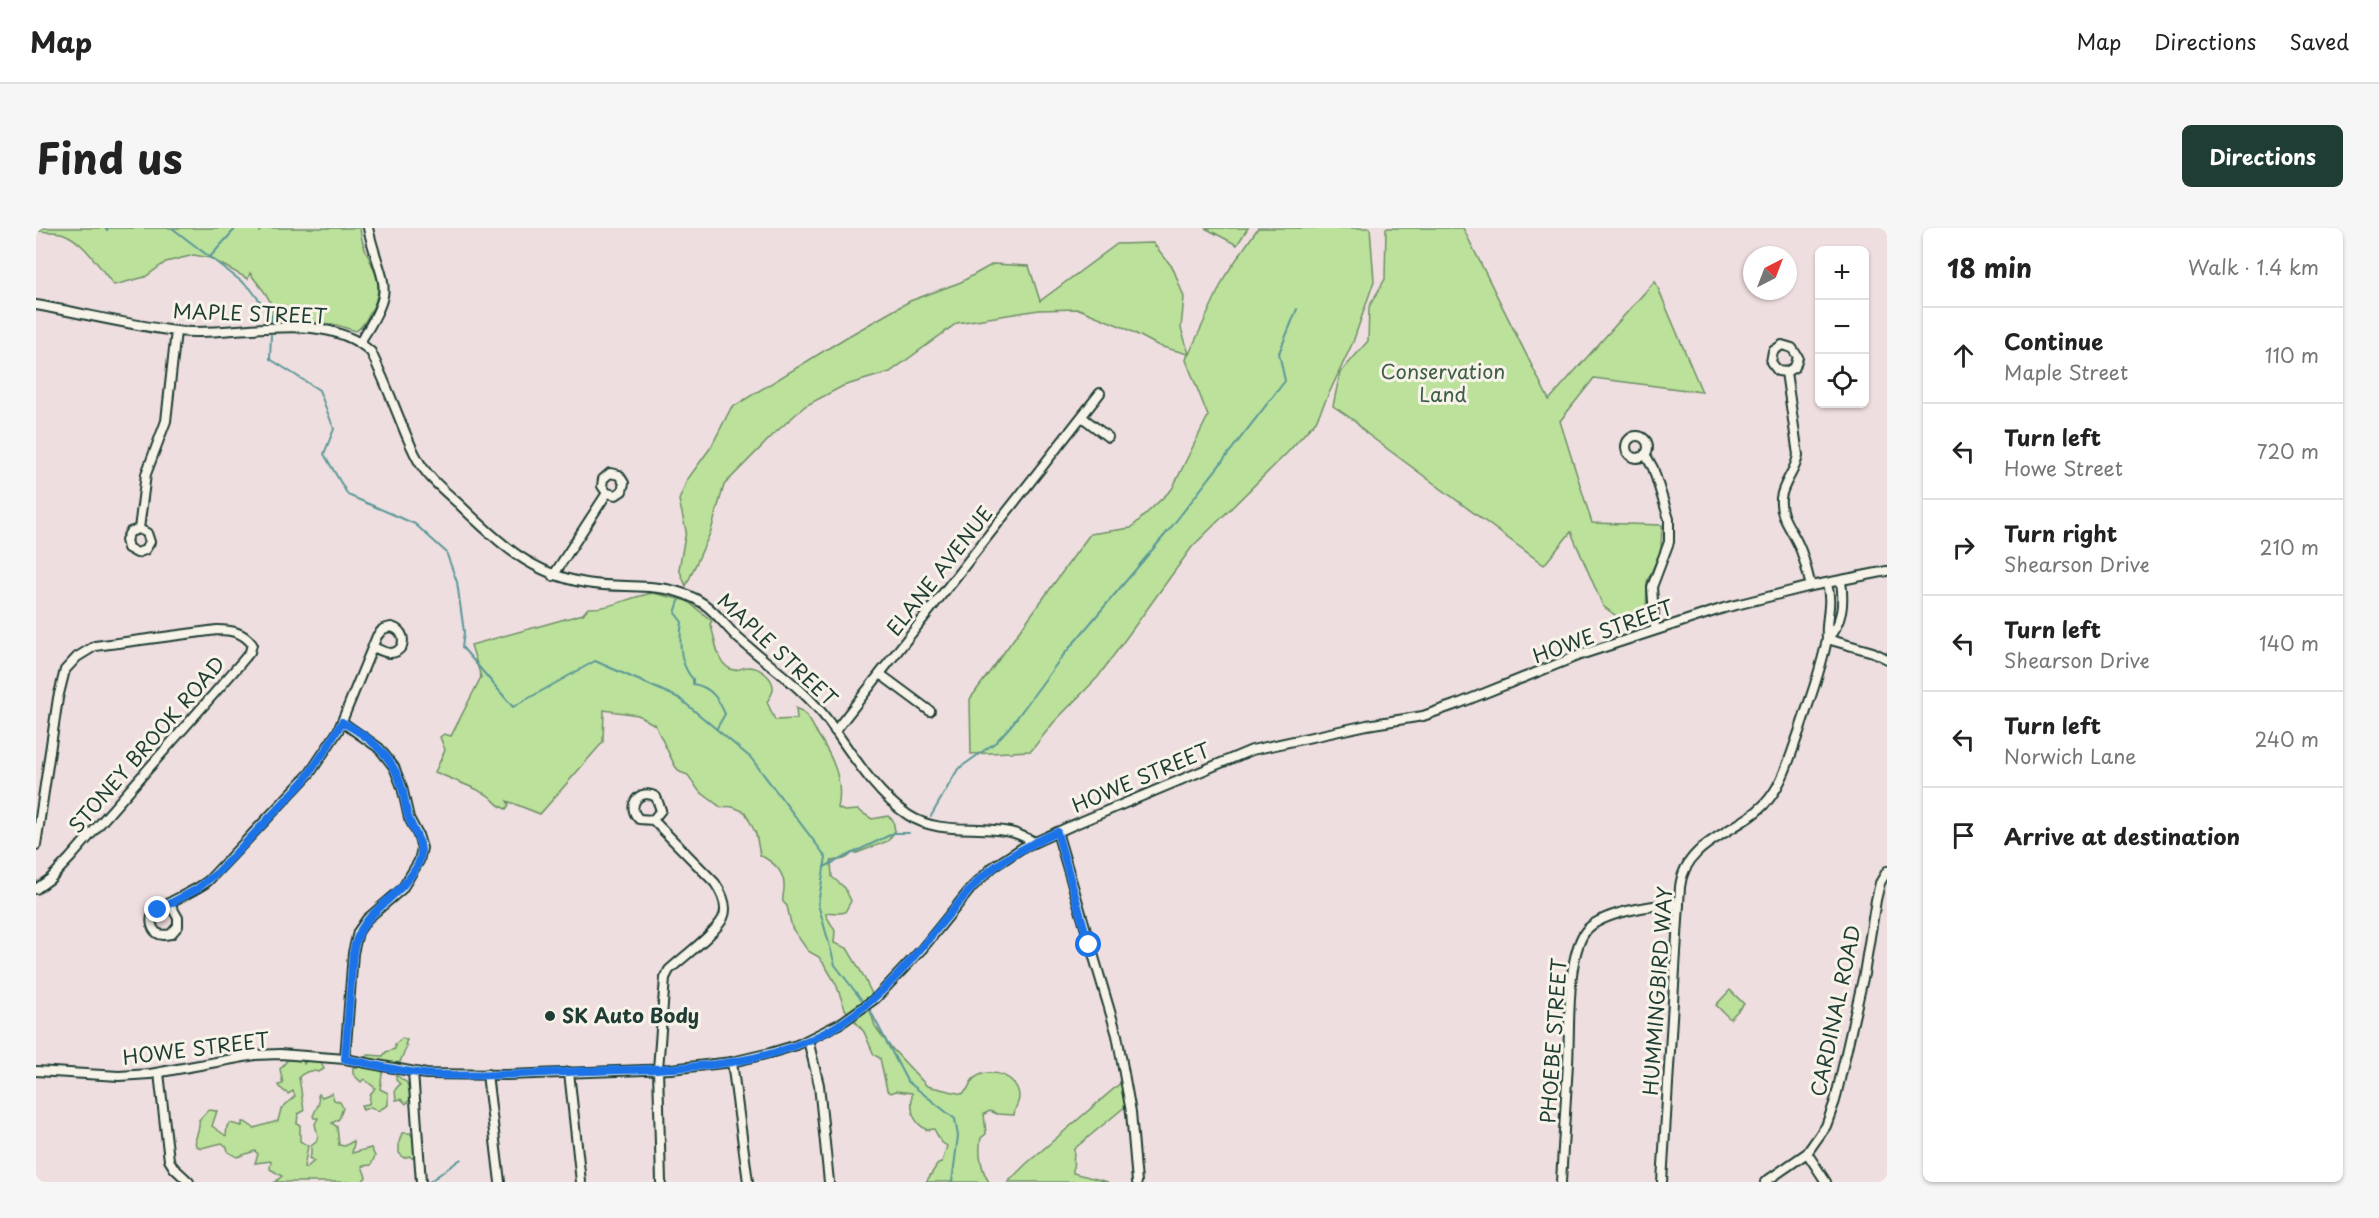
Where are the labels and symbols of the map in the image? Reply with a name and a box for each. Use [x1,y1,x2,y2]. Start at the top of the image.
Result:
north arrow [1743,246,1797,300]
street label: MAPLE STREET [172,295,328,331]
park label: Conservation Land [1381,356,1505,409]
street label: ELANE AVENUE [879,499,1000,642]
street label: MAPLE STREET [711,586,845,713]
street label: HOWE STREET [1528,592,1678,670]
street label: STONEY BROOK ROAD [61,649,232,839]
street label: HOWE STREET [1067,734,1215,820]
street label: HUMMINGBIRD WAY [1635,885,1679,1096]
route end [144,896,170,922]
street label: CARDINAL ROAD [1802,922,1868,1099]
route start [1075,931,1101,957]
street label: PHOEBE STREET [1532,957,1574,1125]
place label: SK Auto Body [562,1000,699,1030]
marker: SK Auto Body [543,1009,557,1023]
street label: HOWE STREET [121,1024,271,1072]

